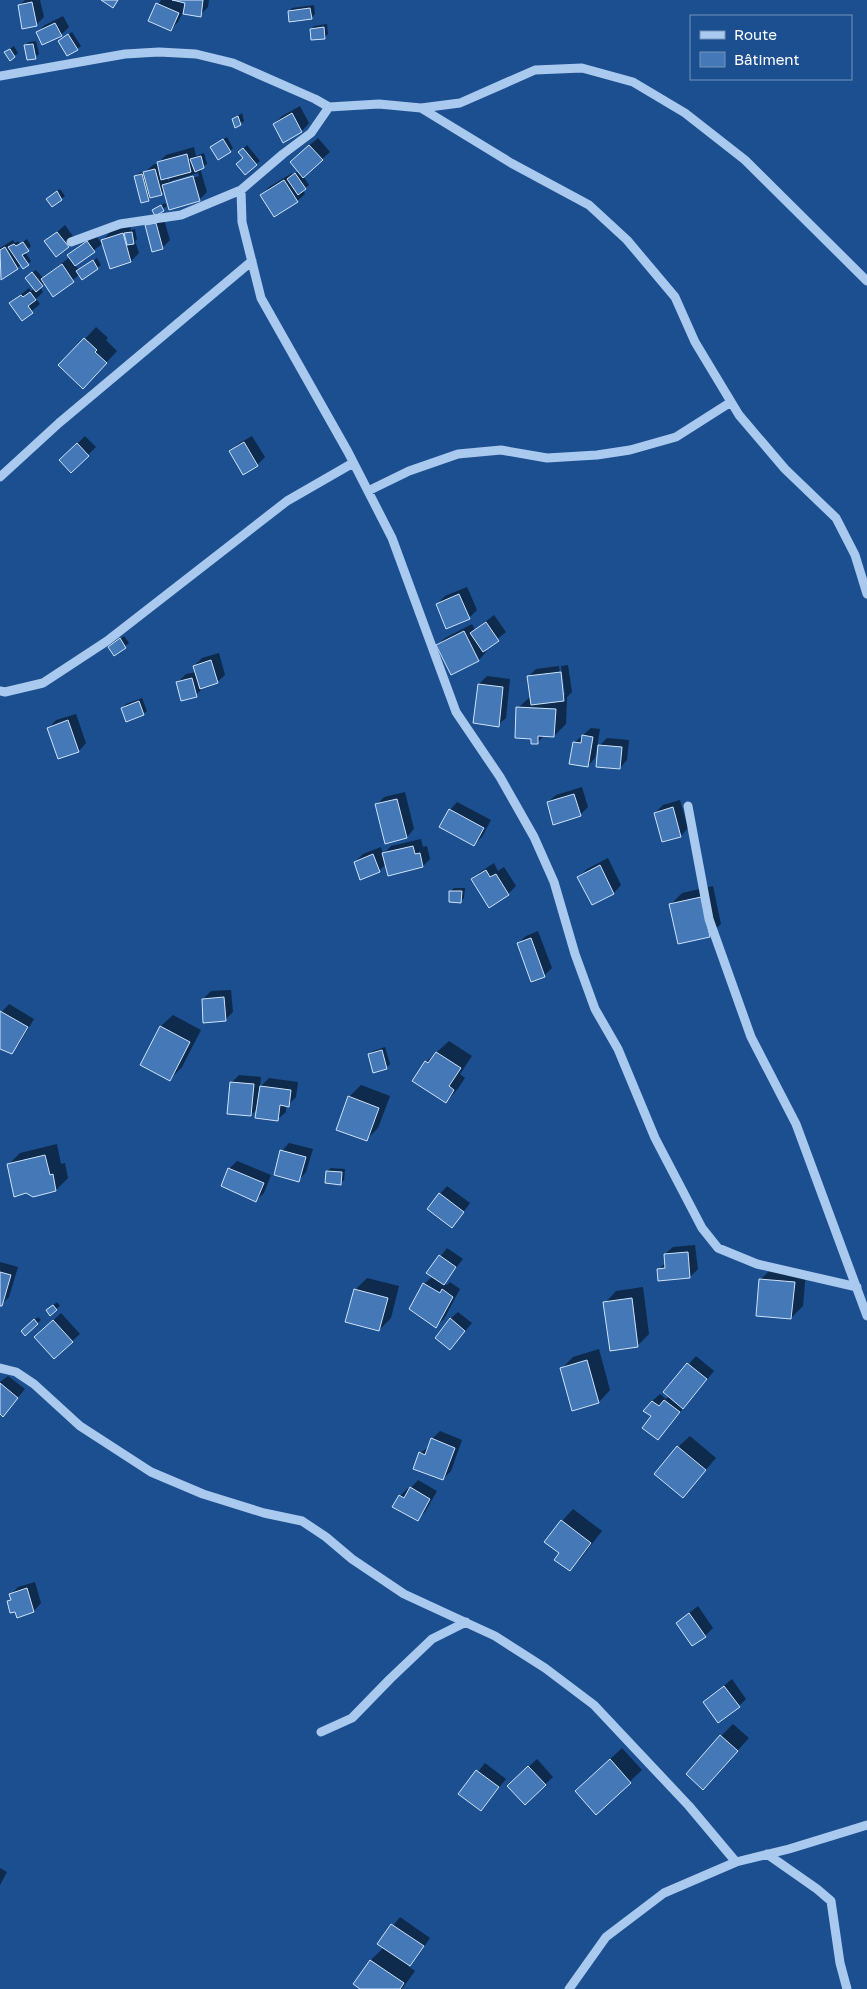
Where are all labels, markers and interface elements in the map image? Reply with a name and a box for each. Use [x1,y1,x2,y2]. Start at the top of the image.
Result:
legend [690,15,852,80]
text: Route [734,25,777,43]
text: Bâtiment [734,50,799,68]

